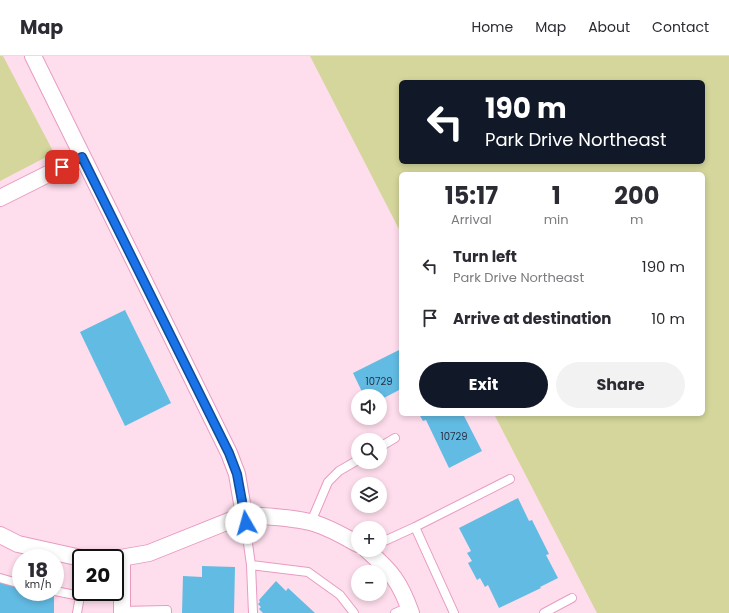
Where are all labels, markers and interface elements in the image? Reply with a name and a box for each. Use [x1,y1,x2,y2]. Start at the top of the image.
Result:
text: Map [20,14,63,41]
text: Home [471,17,513,37]
text: Map [535,17,566,37]
text: About [588,17,630,37]
text: Contact [652,17,709,37]
text: 190 m [485,89,567,128]
icon: left [419,96,471,148]
text: Park Drive Northeast [485,127,667,152]
pin [45,150,79,184]
icon: arrive [51,156,73,178]
text: 15:17 [445,179,498,212]
text: 1 [552,179,561,212]
text: 200 [614,179,659,212]
text: Arrival [451,210,492,229]
text: min [544,210,569,229]
text: m [630,210,643,229]
text: Turn left [453,246,517,267]
icon: left [419,255,441,277]
text: 190 m [642,256,685,277]
text: Park Drive Northeast [453,268,584,287]
icon: arrive [419,307,441,329]
text: Arrive at destination [453,308,611,329]
text: 10 m [651,308,685,329]
button: Exit [419,362,548,408]
button: Share [556,362,685,408]
house number: 10729 [366,374,393,389]
map controls [351,389,387,601]
button: sound [351,389,387,425]
house number: 10729 [441,429,468,444]
button: search [351,433,387,469]
button: layers [351,477,387,513]
position arrow [225,502,267,544]
button: + [351,521,387,557]
speed limit sign: 20 [72,549,124,601]
text: 18 [28,556,48,584]
button: − [351,565,387,601]
text: km/h [25,577,51,592]

